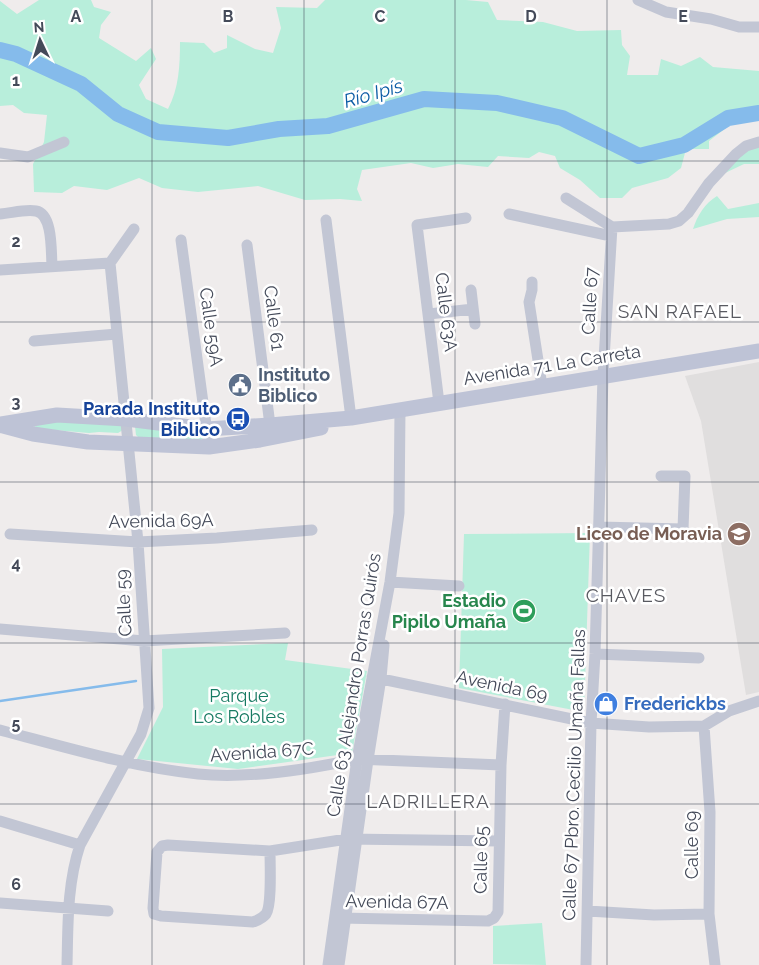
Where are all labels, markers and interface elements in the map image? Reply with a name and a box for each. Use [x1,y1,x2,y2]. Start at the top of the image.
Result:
text: A [71,7,82,26]
text: B [223,7,234,26]
text: C [375,7,386,26]
text: D [525,7,537,26]
text: E [678,7,688,26]
north arrow [15,15,65,65]
text: N [33,19,45,35]
text: 1 [12,71,20,90]
water label: Río Ipís [341,74,405,112]
text: 2 [11,232,21,251]
street label: Calle 67 [577,266,602,335]
street label: Calle 63A [431,271,462,353]
street label: Calle 61 [260,284,289,352]
street label: Calle 59A [196,286,227,368]
district label: SAN RAFAEL [618,300,742,322]
street label: Avenida 71 La Carreta [462,340,642,389]
place label: Instituto Biblico [258,364,330,406]
public building icon: Instituto Biblico [227,372,253,398]
text: 3 [12,393,21,412]
place label: Parada Instituto Biblico [83,398,220,440]
bus stop icon: Parada Instituto Biblico [225,406,251,432]
street label: Avenida 69A [108,509,214,532]
school or university icon: Liceo de Moravia [726,521,752,547]
place label: Liceo de Moravia [576,523,722,544]
street label: Calle 63 Alejandro Porras Quirós [322,551,385,818]
text: 4 [11,554,21,573]
street label: Calle 59 [111,569,136,637]
district label: CHAVES [586,584,666,606]
place label: Estadio Pipilo Umaña [392,590,506,632]
sports icon: Estadio Pipilo Umaña [511,598,537,624]
street label: Calle 67 Pbro. Cecilio Umaña Fallas [558,628,589,921]
street label: Avenida 69 [455,666,550,705]
park label: Parque Los Robles [193,685,285,727]
shop icon: Frederickbs [593,691,619,717]
place label: Frederickbs [624,693,726,714]
text: 5 [12,714,21,733]
street label: Avenida 67C [209,737,315,766]
district label: LADRILLERA [366,790,490,812]
street label: Calle 69 [681,811,702,879]
street label: Calle 65 [469,826,492,894]
text: 6 [11,875,21,894]
street label: Avenida 67A [345,890,449,913]

